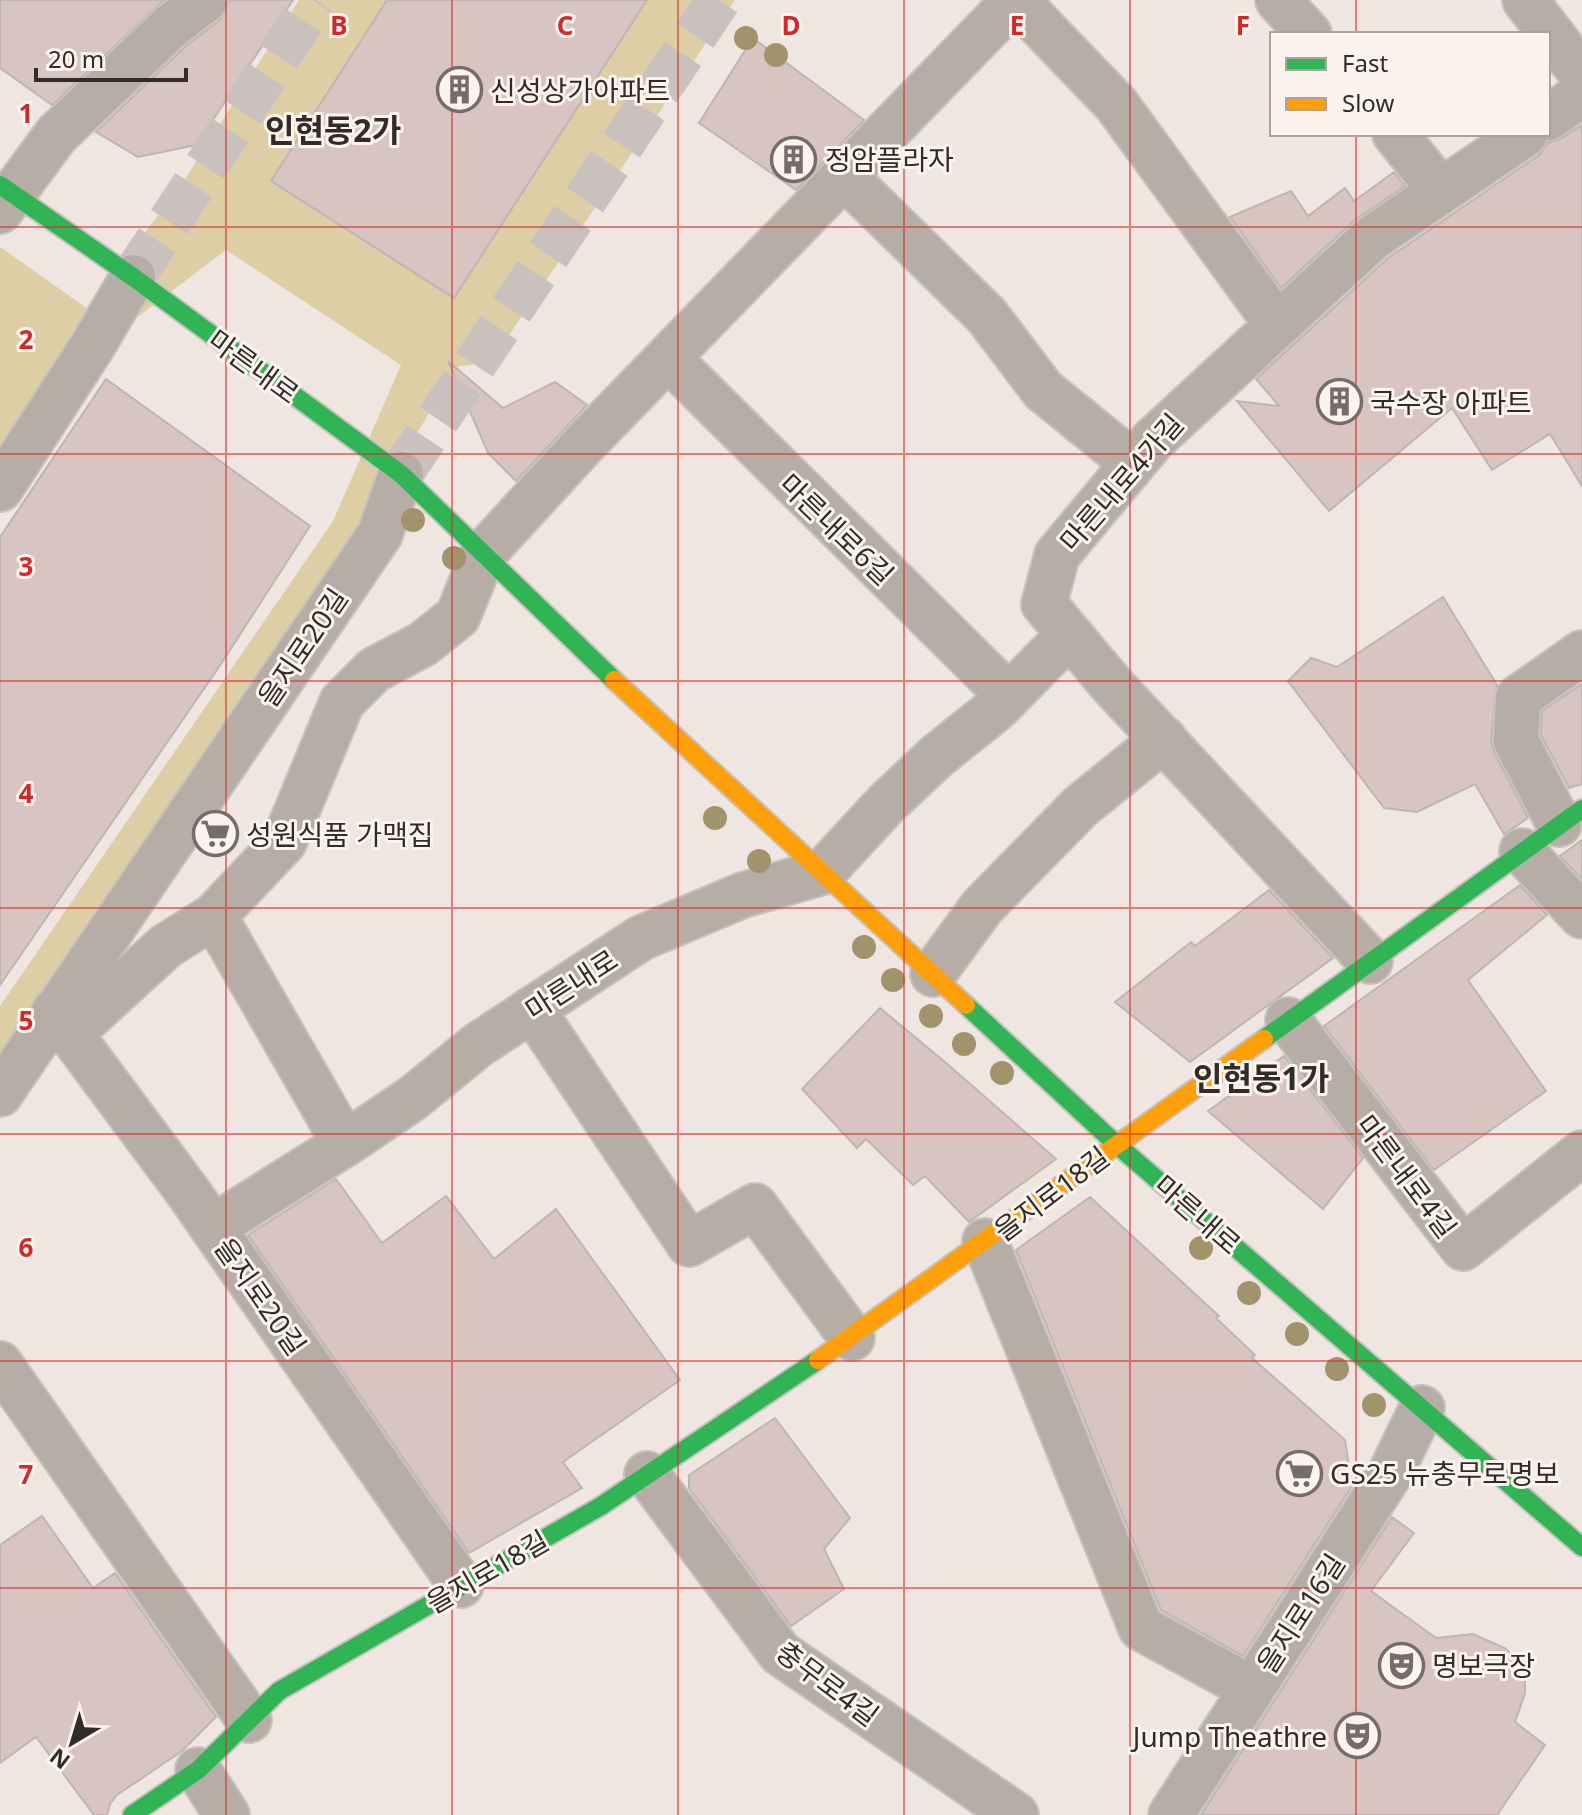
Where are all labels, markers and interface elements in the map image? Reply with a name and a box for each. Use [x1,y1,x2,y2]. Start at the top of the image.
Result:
text: B [330,7,348,43]
text: C [557,7,573,43]
text: D [781,7,801,43]
text: E [1010,7,1024,43]
text: F [1236,7,1250,43]
scale bar [36,32,186,82]
legend [1270,32,1550,136]
text: 20 m [48,42,104,75]
text: Fast [1342,46,1388,79]
building icon: 신성상가아파트 [435,66,483,114]
place label: 신성상가아파트 [490,71,670,109]
text: Slow [1342,86,1394,119]
text: 1 [19,95,33,131]
district label: 인현동2가 [265,108,402,151]
building icon: 정암플라자 [770,135,818,183]
place label: 정암플라자 [825,140,954,178]
street label: 마른내로 [201,320,307,412]
text: 2 [19,321,34,357]
building icon: 국수장 아파트 [1315,378,1363,426]
place label: 국수장 아파트 [1370,383,1532,421]
street label: 마른내로4가길 [1051,405,1191,559]
street label: 마른내로6길 [772,465,902,593]
text: 3 [19,548,33,584]
street label: 을지로20길 [248,580,356,714]
text: 4 [19,775,34,811]
supermarket icon: 성원식품 가맥집 [191,810,239,858]
place label: 성원식품 가맥집 [246,815,434,853]
street label: 마른내로 [517,940,625,1028]
text: 5 [19,1002,33,1038]
district label: 인현동1가 [1193,1056,1330,1099]
street label: 마른내로4길 [1348,1107,1466,1245]
street label: 을지로18길 [986,1137,1116,1249]
street label: 마른내로 [1147,1166,1249,1262]
text: 6 [19,1229,34,1265]
street label: 을지로20길 [207,1230,315,1362]
supermarket icon: GS25 뉴충무로명보 [1275,1449,1323,1497]
place label: GS25 뉴충무로명보 [1330,1454,1560,1492]
text: 7 [19,1456,34,1492]
street label: 을지로18길 [419,1521,555,1621]
street label: 을지로16길 [1247,1546,1353,1680]
street label: 충무로4길 [769,1632,887,1734]
theatre icon: 명보극장 [1377,1641,1425,1689]
place label: 명보극장 [1432,1646,1535,1684]
north arrow [32,1703,112,1783]
theatre icon: Jump Theathre [1334,1712,1382,1760]
place label: Jump Theathre [1130,1717,1327,1755]
text: N [43,1742,75,1777]

